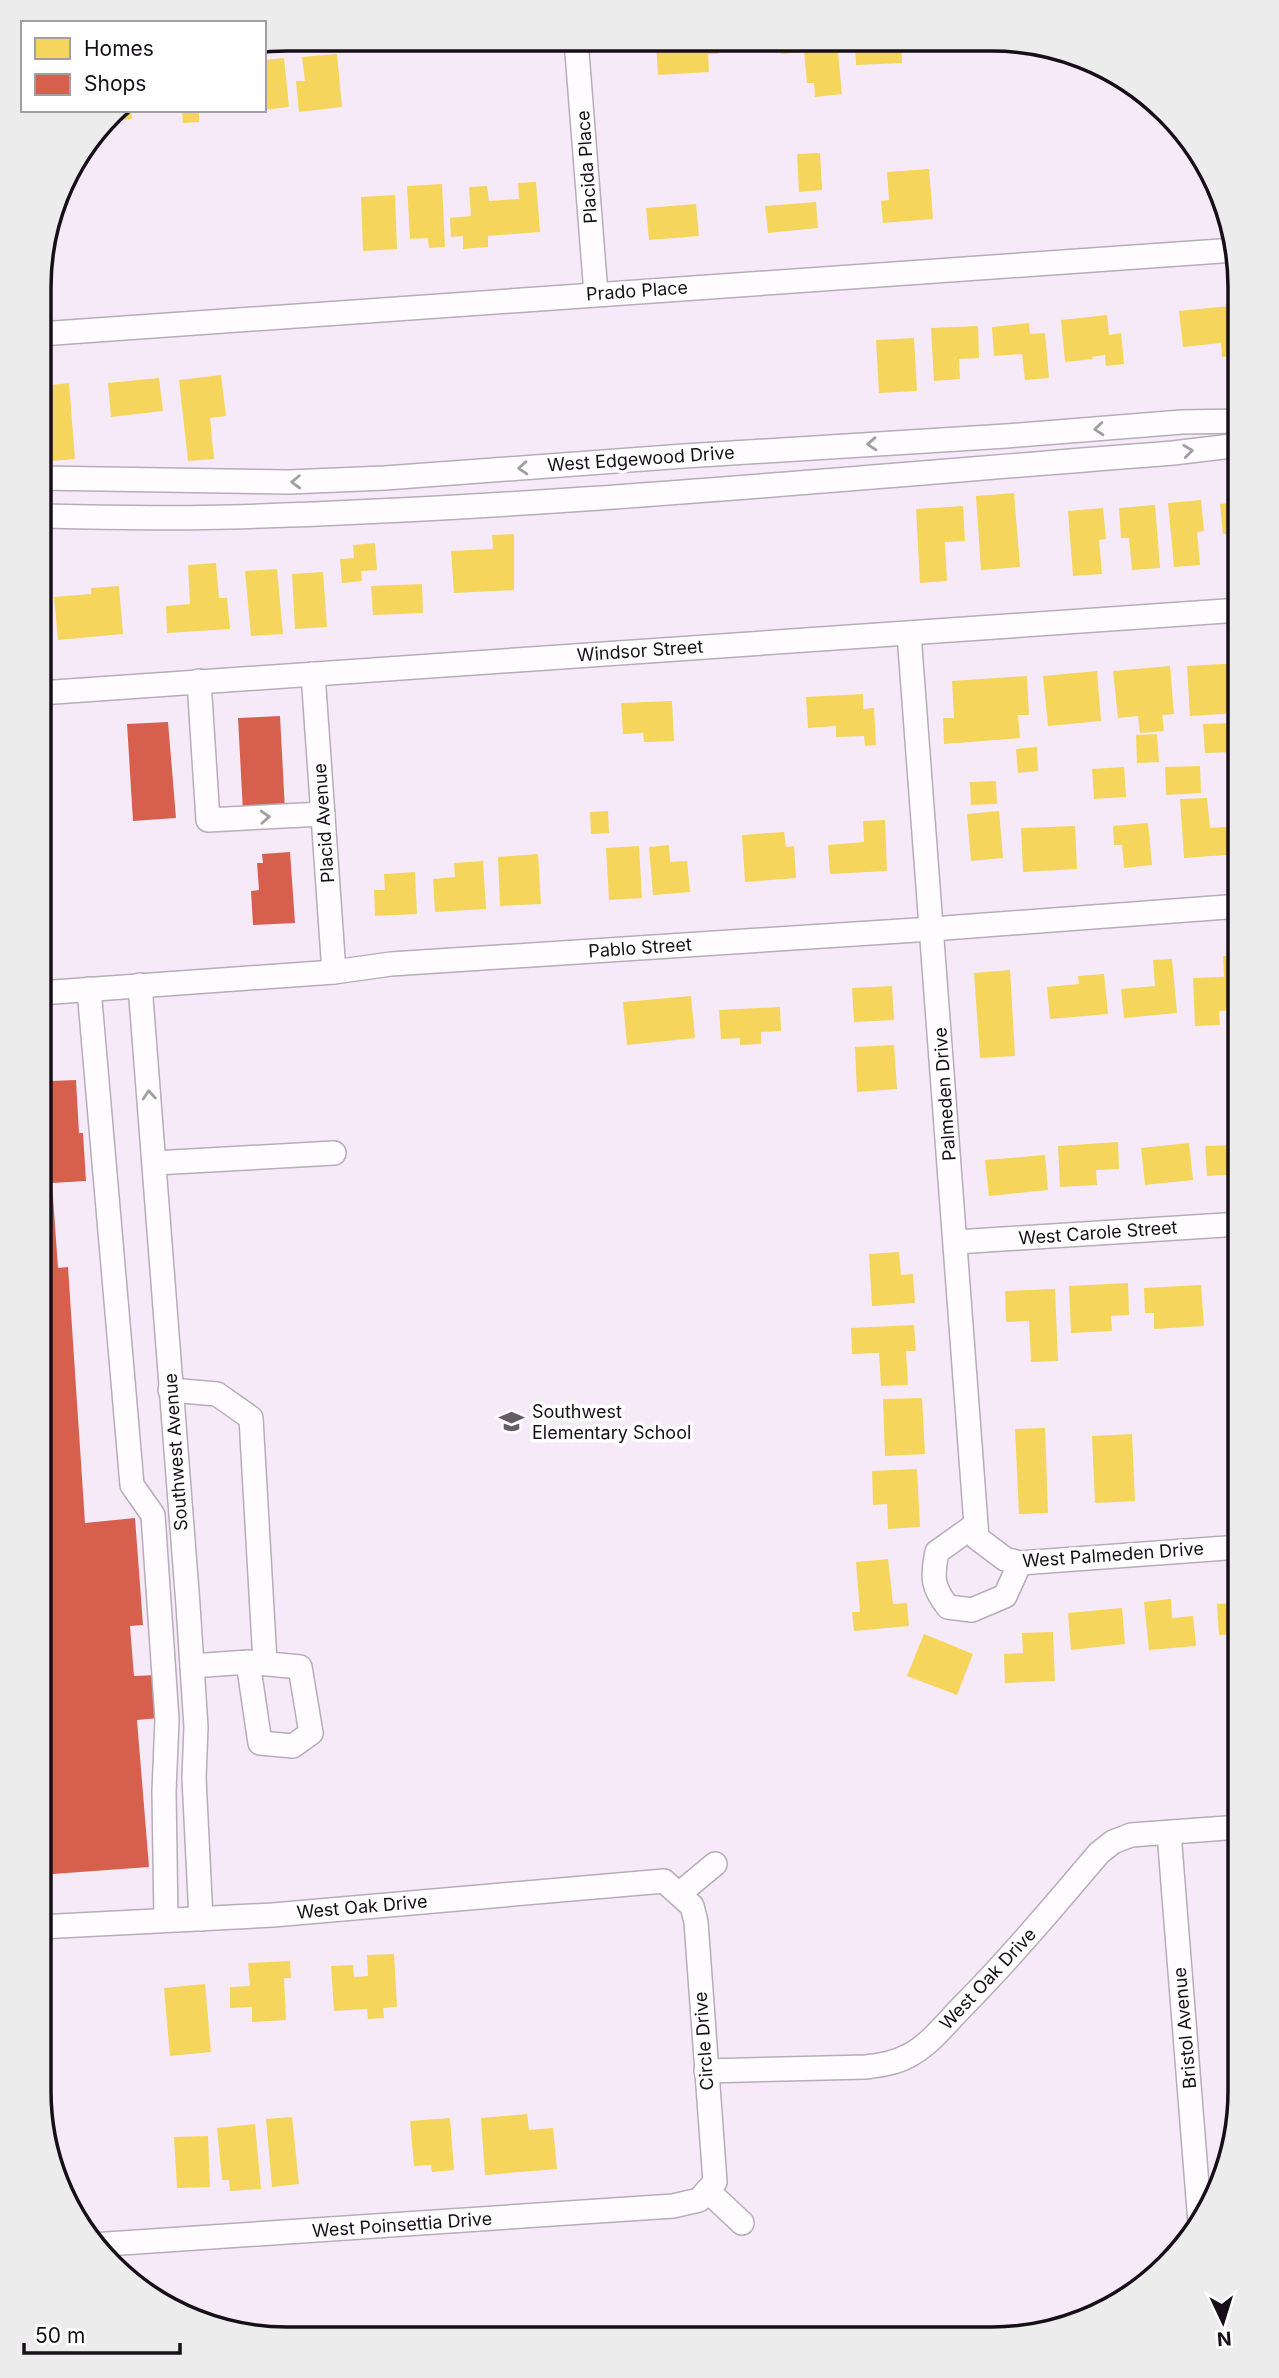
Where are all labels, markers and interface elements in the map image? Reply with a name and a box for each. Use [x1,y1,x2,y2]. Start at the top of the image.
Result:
legend [21,21,266,112]
text: Homes [84,36,154,61]
text: Shops [84,71,146,96]
street label: Placida Place [572,110,601,224]
street label: Prado Place [585,276,689,305]
one-way arrow [1093,421,1104,436]
one-way arrow [866,437,877,452]
street label: West Edgewood Drive [547,441,735,476]
one-way arrow [1182,444,1194,459]
one-way arrow [517,460,528,475]
one-way arrow [290,474,301,489]
street label: Windsor Street [576,636,704,665]
street label: Placid Avenue [309,762,338,884]
one-way arrow [260,810,271,825]
street label: Pablo Street [588,933,692,962]
street label: Palmeden Drive [929,1026,960,1162]
one-way arrow [142,1089,157,1101]
street label: West Carole Street [1018,1216,1178,1249]
street label: Southwest Avenue [160,1372,191,1532]
place label: Southwest Elementary School [532,1401,691,1443]
school or university icon: Southwest Elementary School [498,1408,526,1436]
street label: West Palmeden Drive [1022,1538,1204,1571]
street label: West Oak Drive [296,1890,428,1923]
street label: West Oak Drive [935,1924,1040,2034]
street label: Bristol Avenue [1169,1966,1200,2090]
street label: Circle Drive [690,1991,717,2091]
street label: West Poinsettia Drive [311,2208,493,2241]
north arrow [1188,2287,1258,2357]
scale bar [24,2312,180,2356]
text: 50 m [35,2323,85,2348]
text: N [1216,2326,1232,2350]

